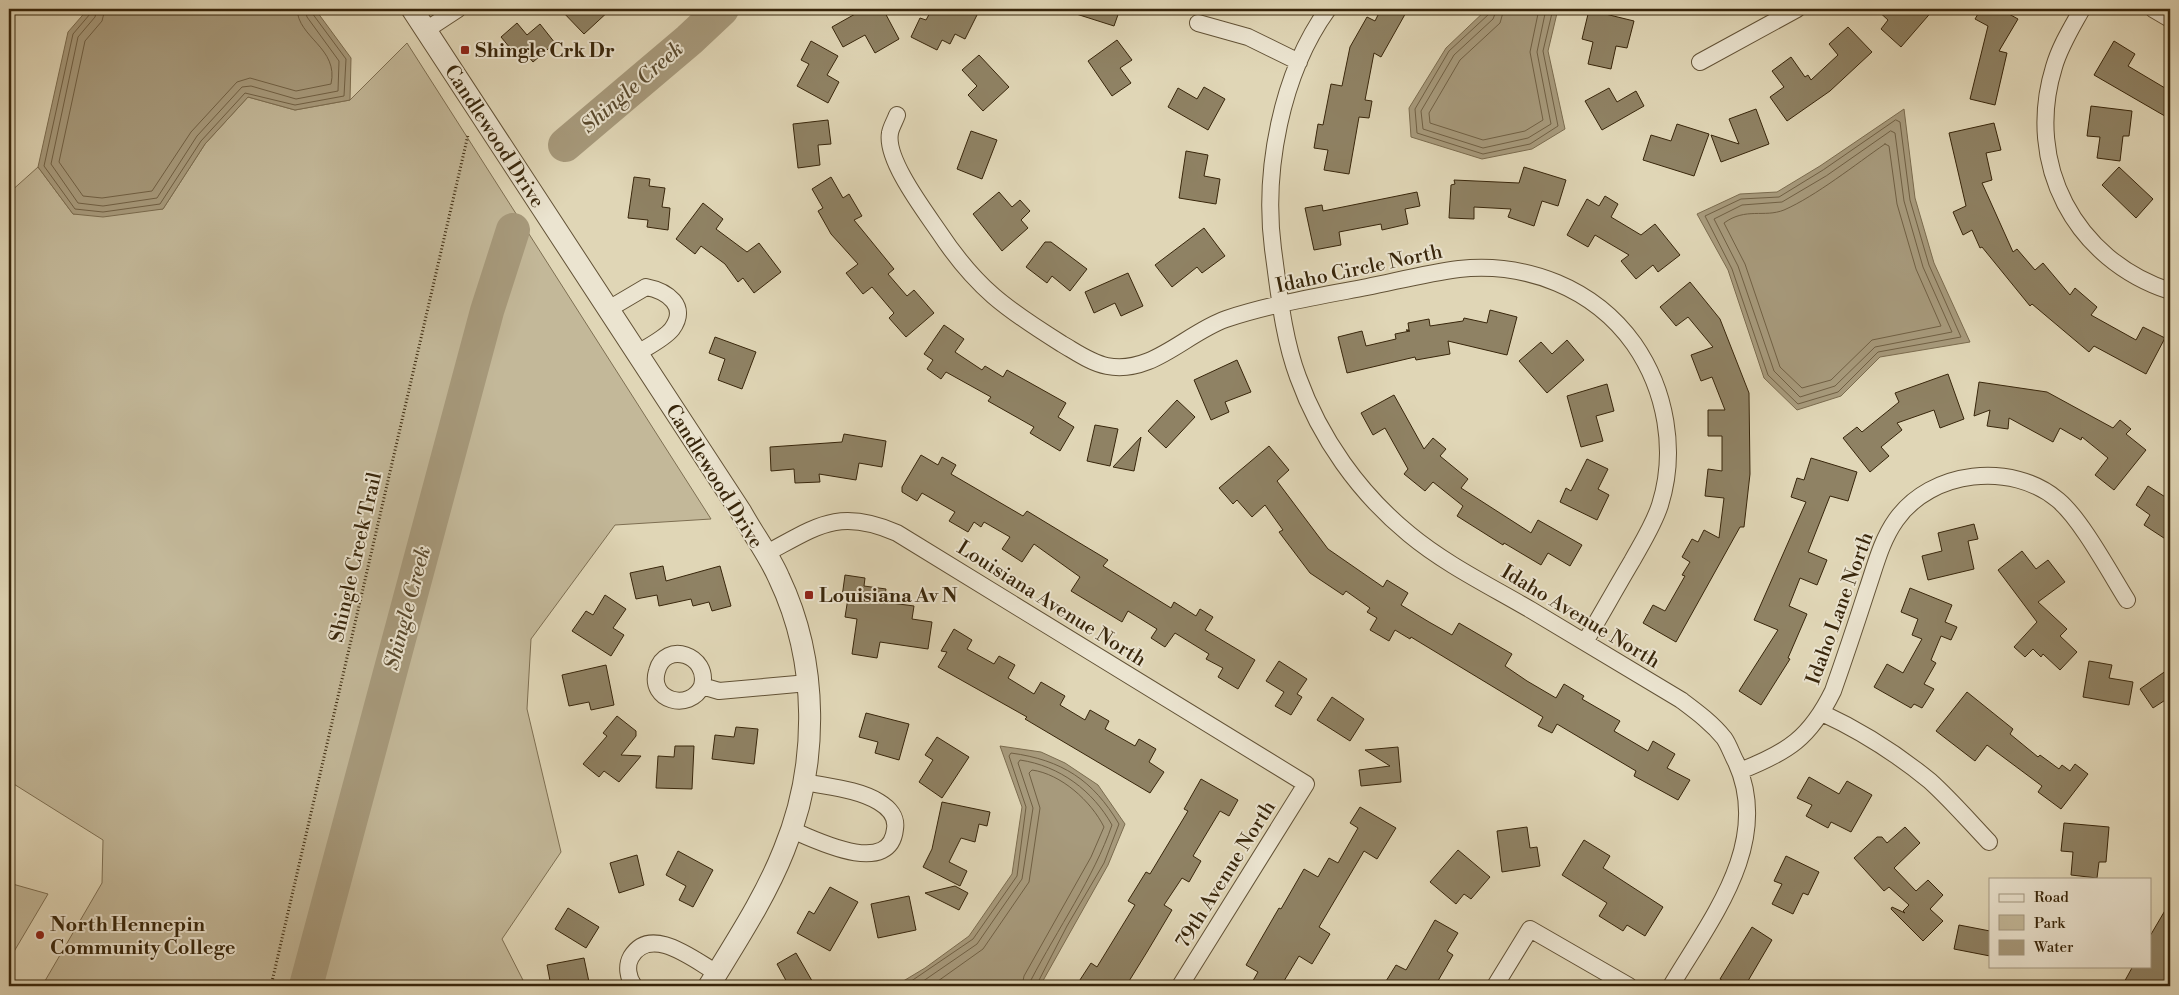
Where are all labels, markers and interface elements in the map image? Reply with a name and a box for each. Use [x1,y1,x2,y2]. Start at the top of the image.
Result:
water label: Shingle Creek [576,36,689,139]
place label: Shingle Crk Dr [475,39,615,64]
marker: Shingle Crk Dr [459,44,471,56]
street label: Candlewood Drive [438,61,549,213]
street label: Idaho Circle North [1274,240,1445,299]
street label: Candlewood Drive [659,400,768,554]
street label: Shingle Creek Trail [325,470,388,645]
street label: Idaho Lane North [1801,529,1880,688]
street label: Louisiana Avenue North [952,536,1151,673]
water label: Shingle Creek [379,543,437,673]
street label: Idaho Avenue North [1496,560,1664,675]
place label: Louisiana Av N [819,584,958,609]
marker: Louisiana Av N [803,589,815,601]
street label: 79th Avenue North [1171,796,1282,953]
legend [1989,878,2152,968]
text: Road [2034,888,2069,907]
place label: North Hennepin Community College [50,913,236,961]
text: Park [2034,914,2066,933]
marker: North Hennepin Community College [34,929,46,941]
text: Water [2033,938,2074,957]

